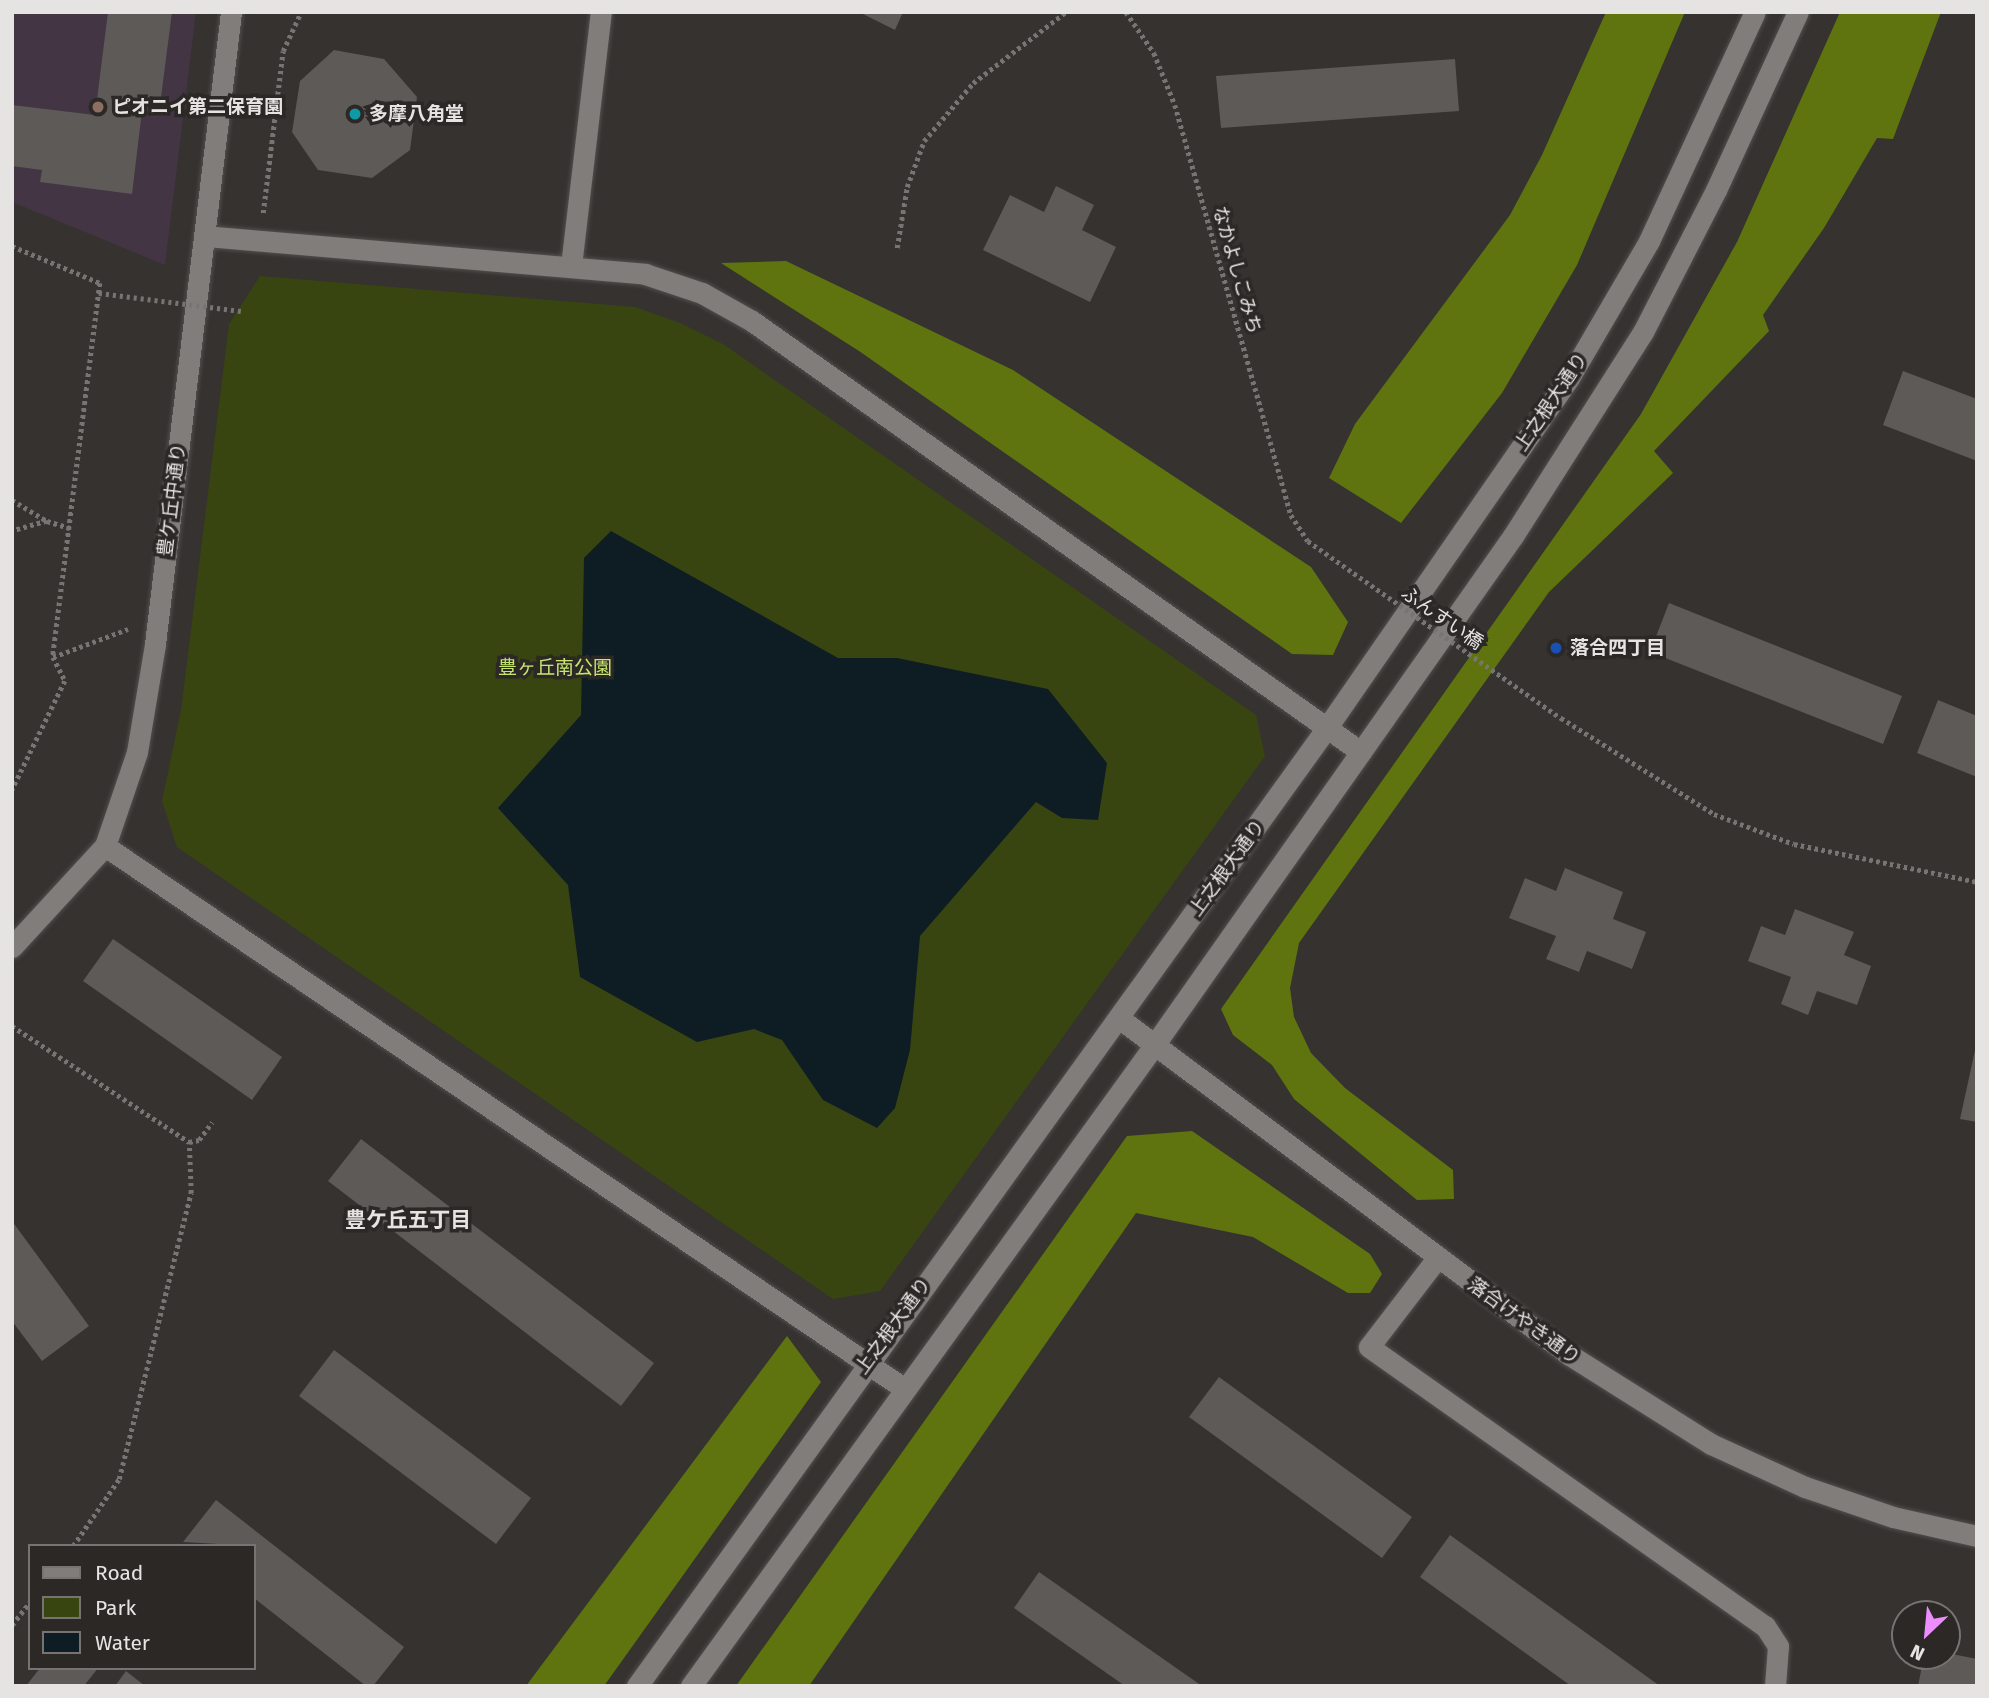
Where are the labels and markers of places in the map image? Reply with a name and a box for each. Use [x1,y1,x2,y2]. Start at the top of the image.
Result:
place label: ピオニイ第二保育園 [112,96,283,118]
marker: ピオニイ第二保育園 [90,99,106,115]
place label: 多摩八角堂 [369,103,464,125]
marker: 多摩八角堂 [347,106,363,122]
place label: 落合四丁目 [1570,637,1665,659]
marker: 落合四丁目 [1548,640,1564,656]

